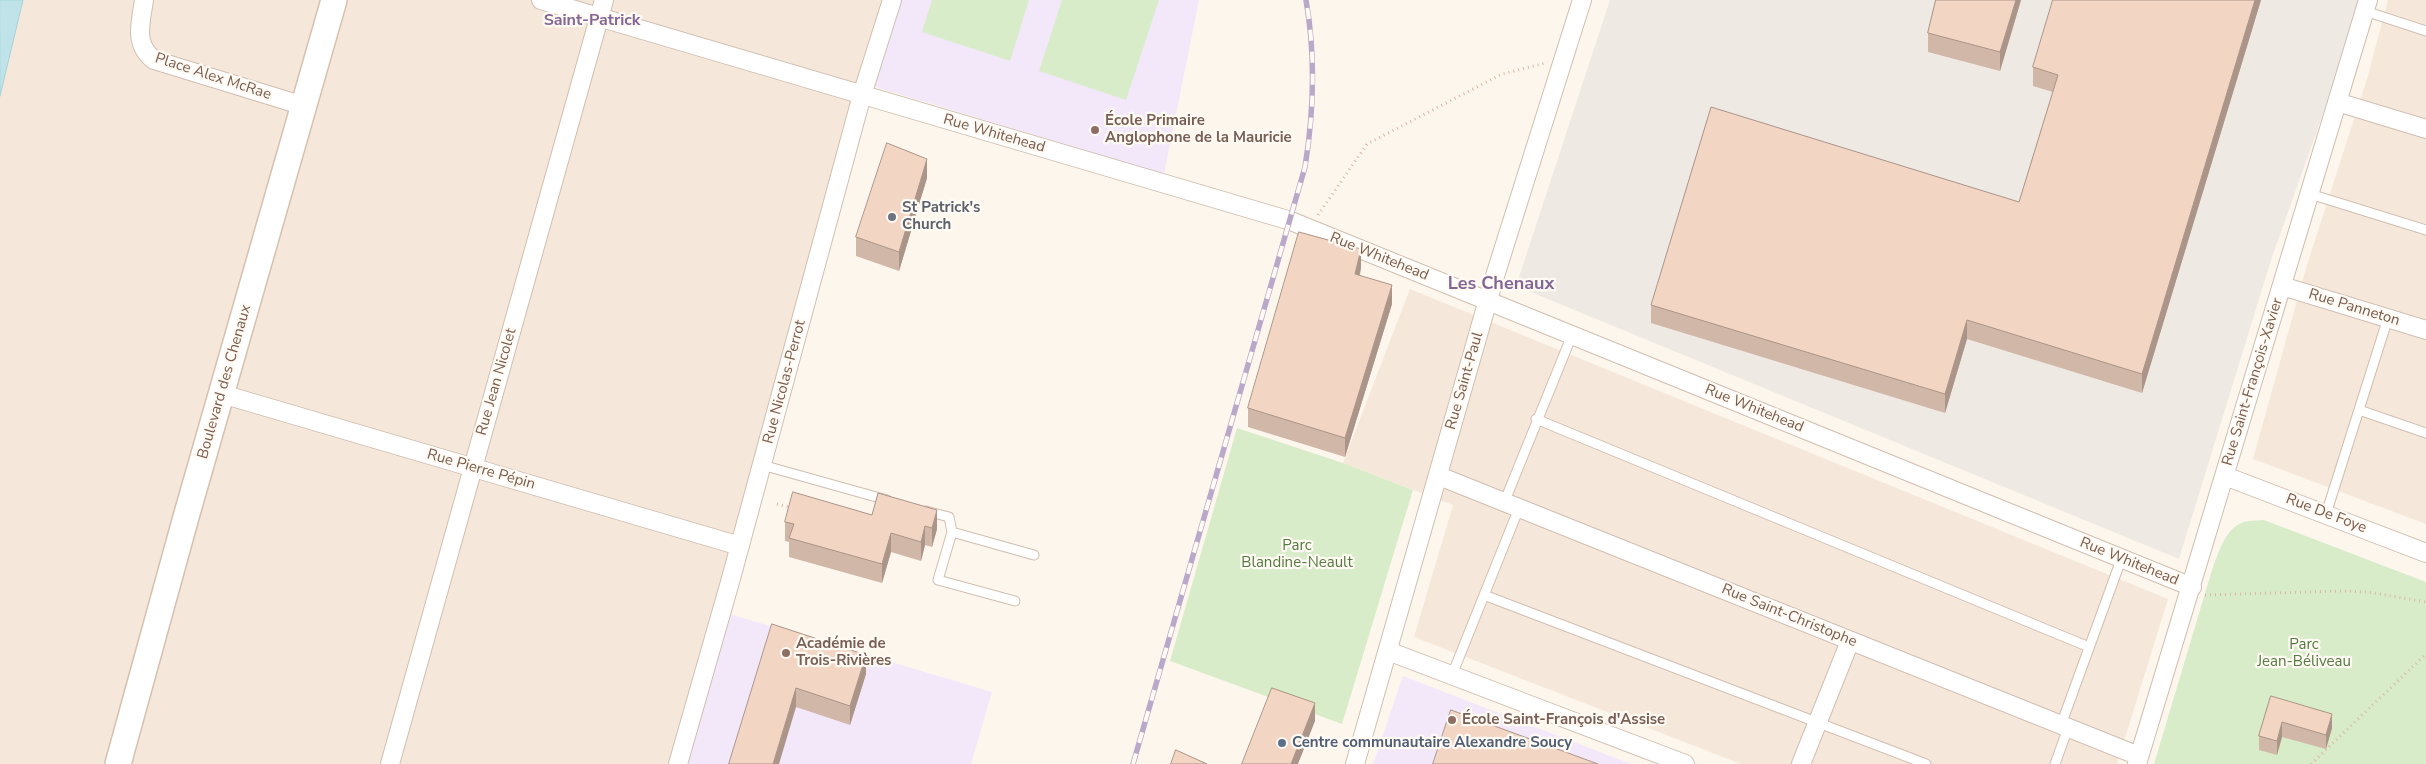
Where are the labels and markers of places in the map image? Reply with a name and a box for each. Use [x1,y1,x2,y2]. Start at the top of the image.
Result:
place label: École Primaire Anglophone de la Mauricie [1105,112,1292,147]
marker: École Primaire Anglophone de la Mauricie [1089,124,1101,136]
place label: St Patrick's Church [902,199,980,234]
marker: St Patrick's Church [886,211,898,223]
place label: Académie de Trois-Rivières [796,635,891,670]
marker: Académie de Trois-Rivières [780,647,792,659]
place label: École Saint-François d'Assise [1462,711,1665,729]
marker: École Saint-François d'Assise [1446,714,1458,726]
place label: Centre communautaire Alexandre Soucy [1292,734,1572,752]
marker: Centre communautaire Alexandre Soucy [1276,737,1288,749]

